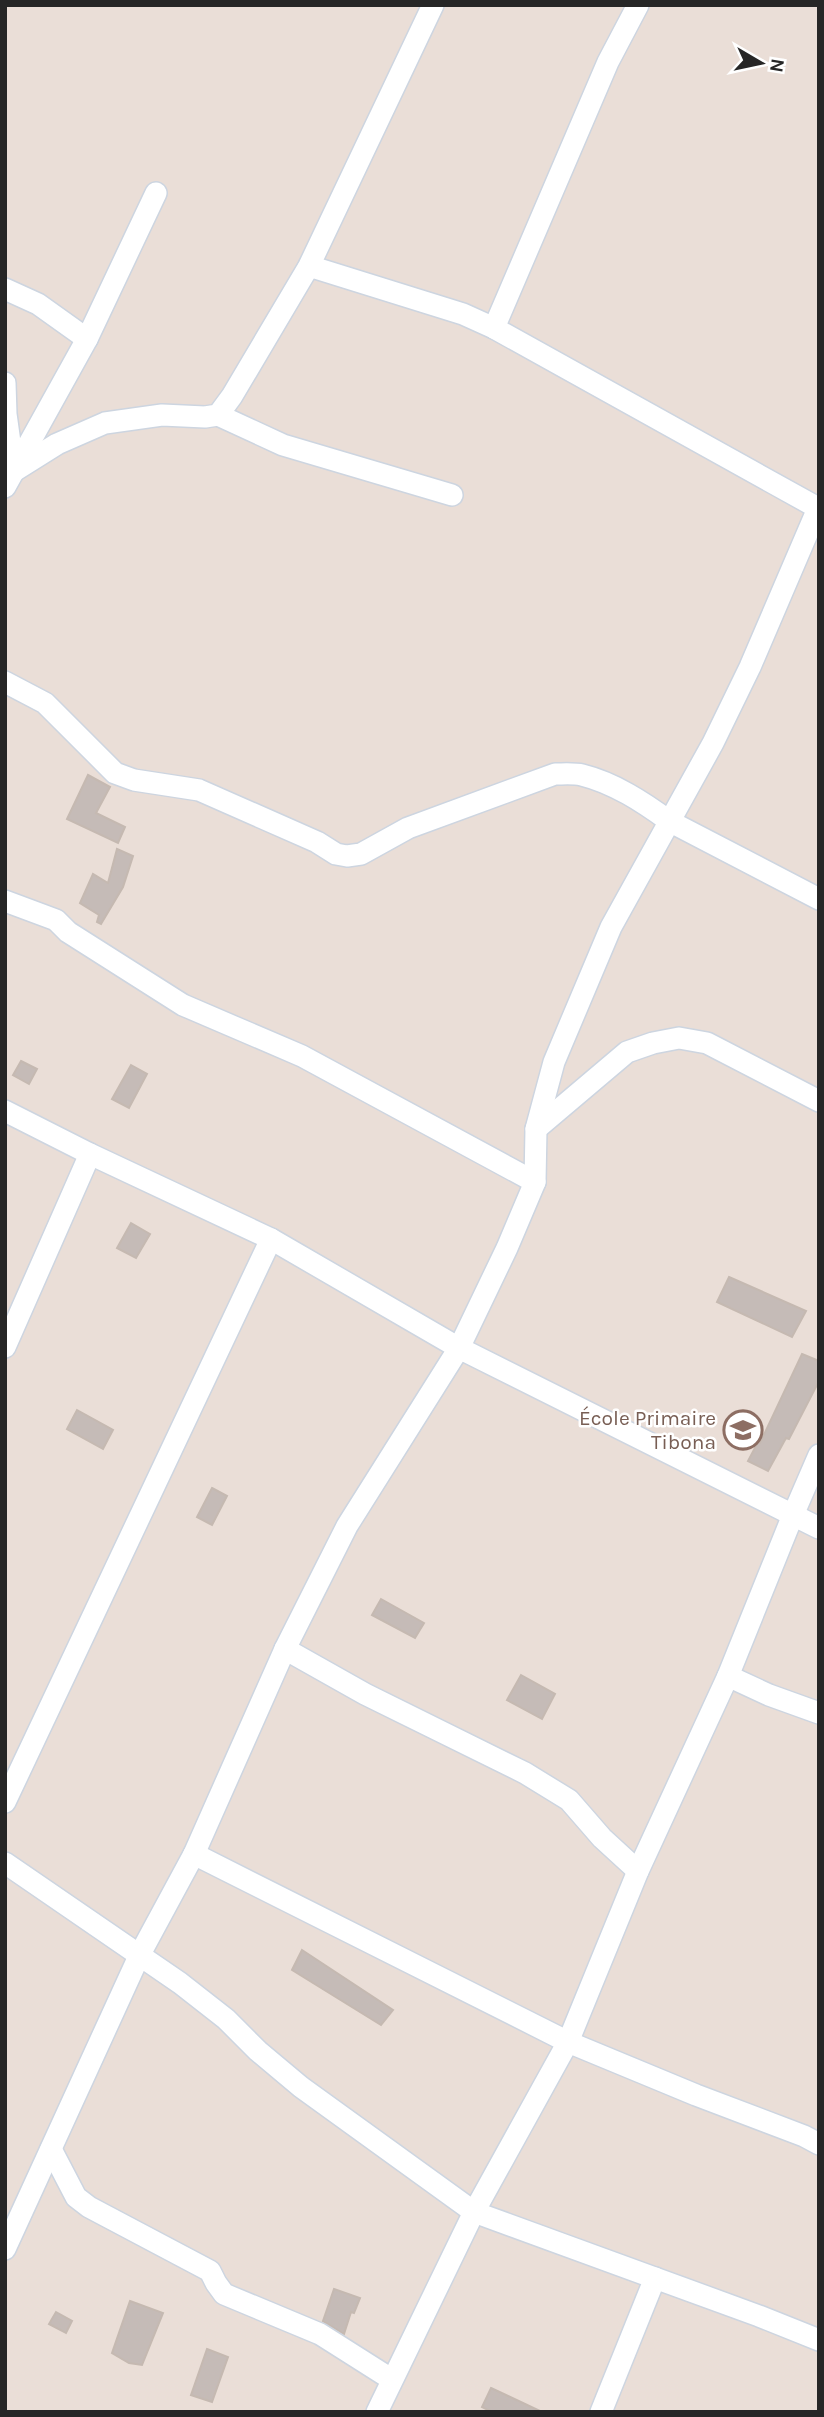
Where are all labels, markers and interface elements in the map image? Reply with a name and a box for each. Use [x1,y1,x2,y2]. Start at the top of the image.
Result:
north arrow [726,28,796,98]
text: N [765,57,789,74]
place label: École Primaire Tibona [579,1406,716,1454]
school or university icon: École Primaire Tibona [722,1409,764,1451]

